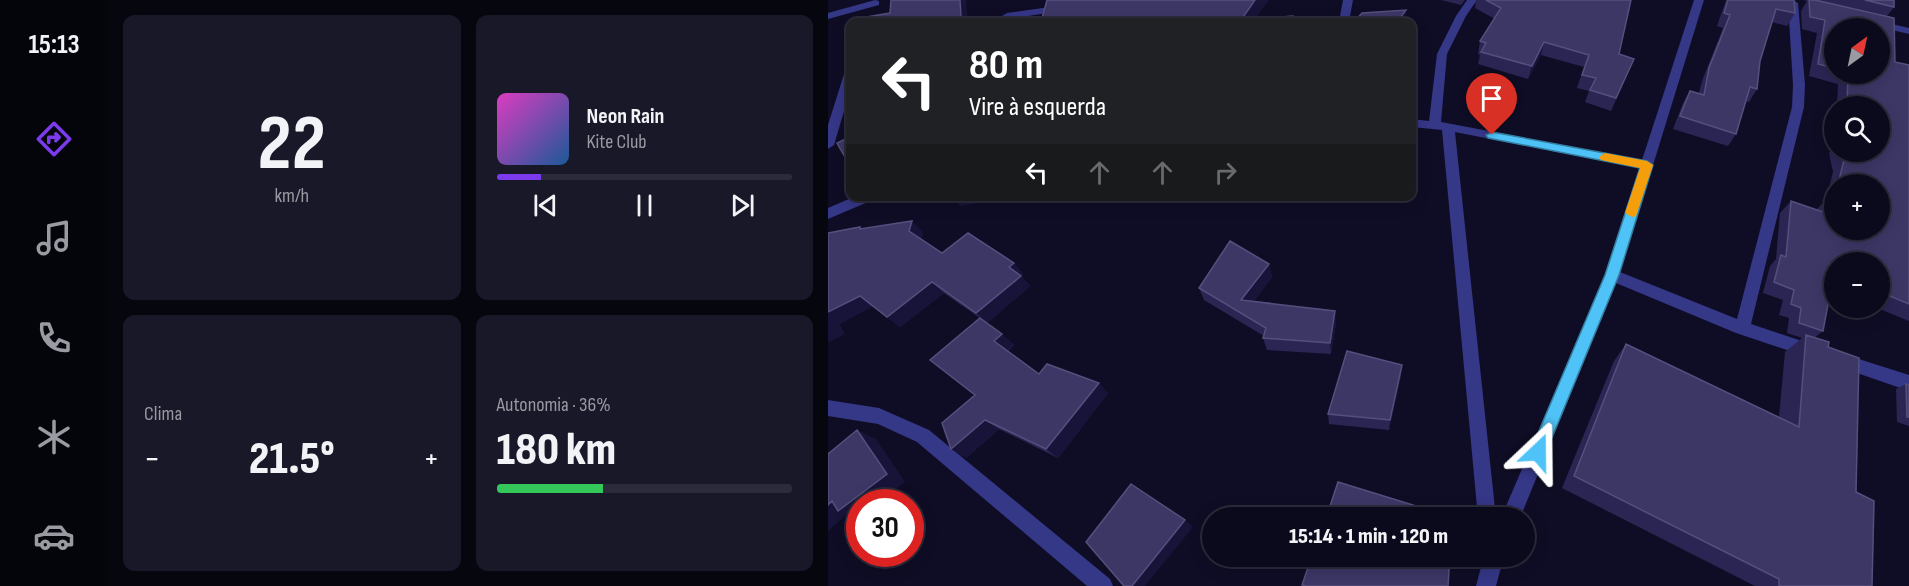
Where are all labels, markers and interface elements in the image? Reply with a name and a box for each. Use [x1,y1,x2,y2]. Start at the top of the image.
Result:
north arrow [1824,18,1890,84]
map controls [1824,18,1890,318]
text: 15:13 [28,29,80,61]
text: 80 m [969,40,1043,91]
icon: left [870,42,948,120]
pin [1466,73,1517,135]
icon: arrive [1475,82,1508,115]
text: Vire à esquerda [969,91,1106,123]
button: search [1824,96,1890,162]
text: 22 [258,98,326,191]
text: Neon Rain [587,103,664,130]
icon: directions [33,118,75,160]
text: Kite Club [587,130,647,154]
icon: left [1020,156,1053,189]
icon: ahead [1083,156,1116,189]
icon: ahead [1146,156,1179,189]
icon: right [1209,156,1242,189]
button: + [1824,174,1890,240]
text: km/h [274,184,309,208]
icon: previous [529,189,562,222]
icon: pause [628,189,661,222]
icon: next [726,189,759,222]
icon: music [33,217,75,259]
button: − [1824,252,1890,318]
icon: phone [33,317,75,359]
text: Autonomia · 36% [497,393,611,417]
text: Clima [144,402,182,426]
icon: climate [33,416,75,458]
position arrow [1506,420,1570,484]
text: 180 km [497,423,616,478]
text: 21.5° [249,432,335,487]
text: − [144,439,160,479]
text: + [423,439,440,479]
speed limit sign: 30 [846,489,924,567]
icon: car [33,515,75,557]
text: 15:14 · 1 min · 120 m [1289,523,1448,550]

